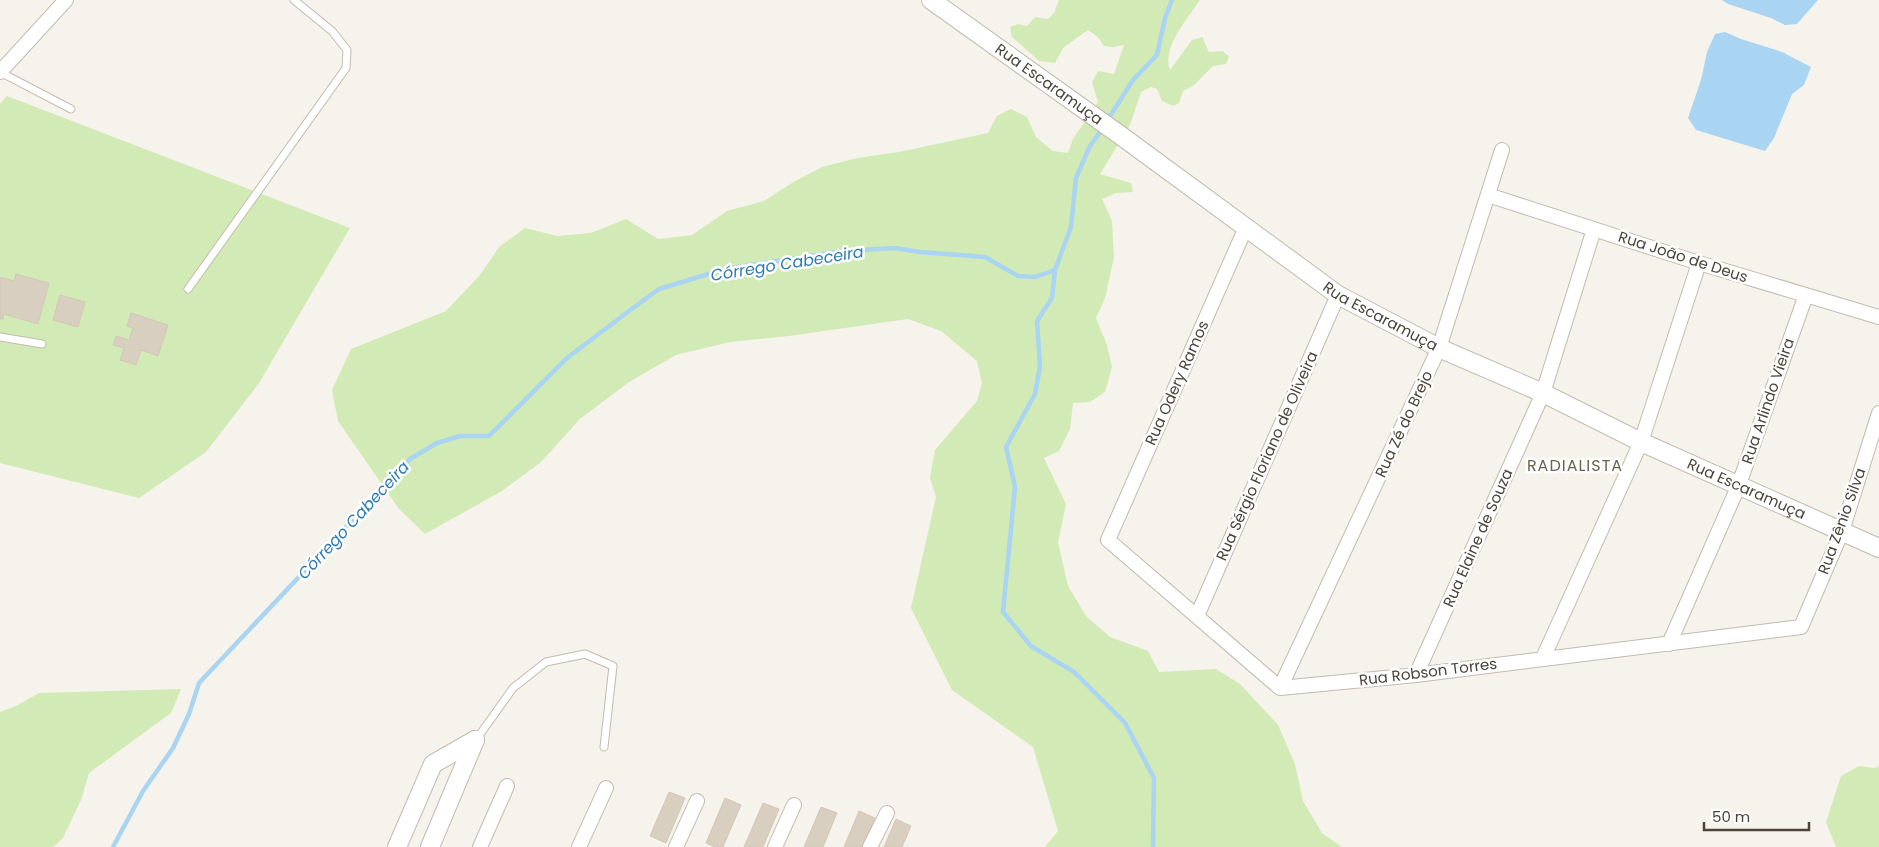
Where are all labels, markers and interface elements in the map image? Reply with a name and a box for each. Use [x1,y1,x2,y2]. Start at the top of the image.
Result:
street label: Rua Escaramuça [991,38,1107,130]
street label: Rua João de Deus [1616,226,1751,287]
water label: Córrego Cabeceira [709,240,865,287]
street label: Rua Escaramuça [1319,276,1442,356]
street label: Rua Odery Ramos [1140,317,1214,448]
street label: Rua Arlindo Vieira [1736,335,1799,467]
street label: Rua Sérgio Floriano de Oliveira [1211,348,1322,564]
street label: Rua Zé do Brejo [1370,367,1437,481]
street label: Rua Escaramuça [1684,453,1809,524]
district label: RADIALISTA [1527,454,1623,477]
water label: Córrego Cabeceira [292,456,415,585]
street label: Rua Elaine de Souza [1438,465,1518,610]
street label: Rua Zênio Silva [1813,465,1871,577]
street label: Rua Robson Torres [1358,653,1498,690]
scale bar [1704,800,1809,832]
text: 50 m [1712,806,1750,827]

